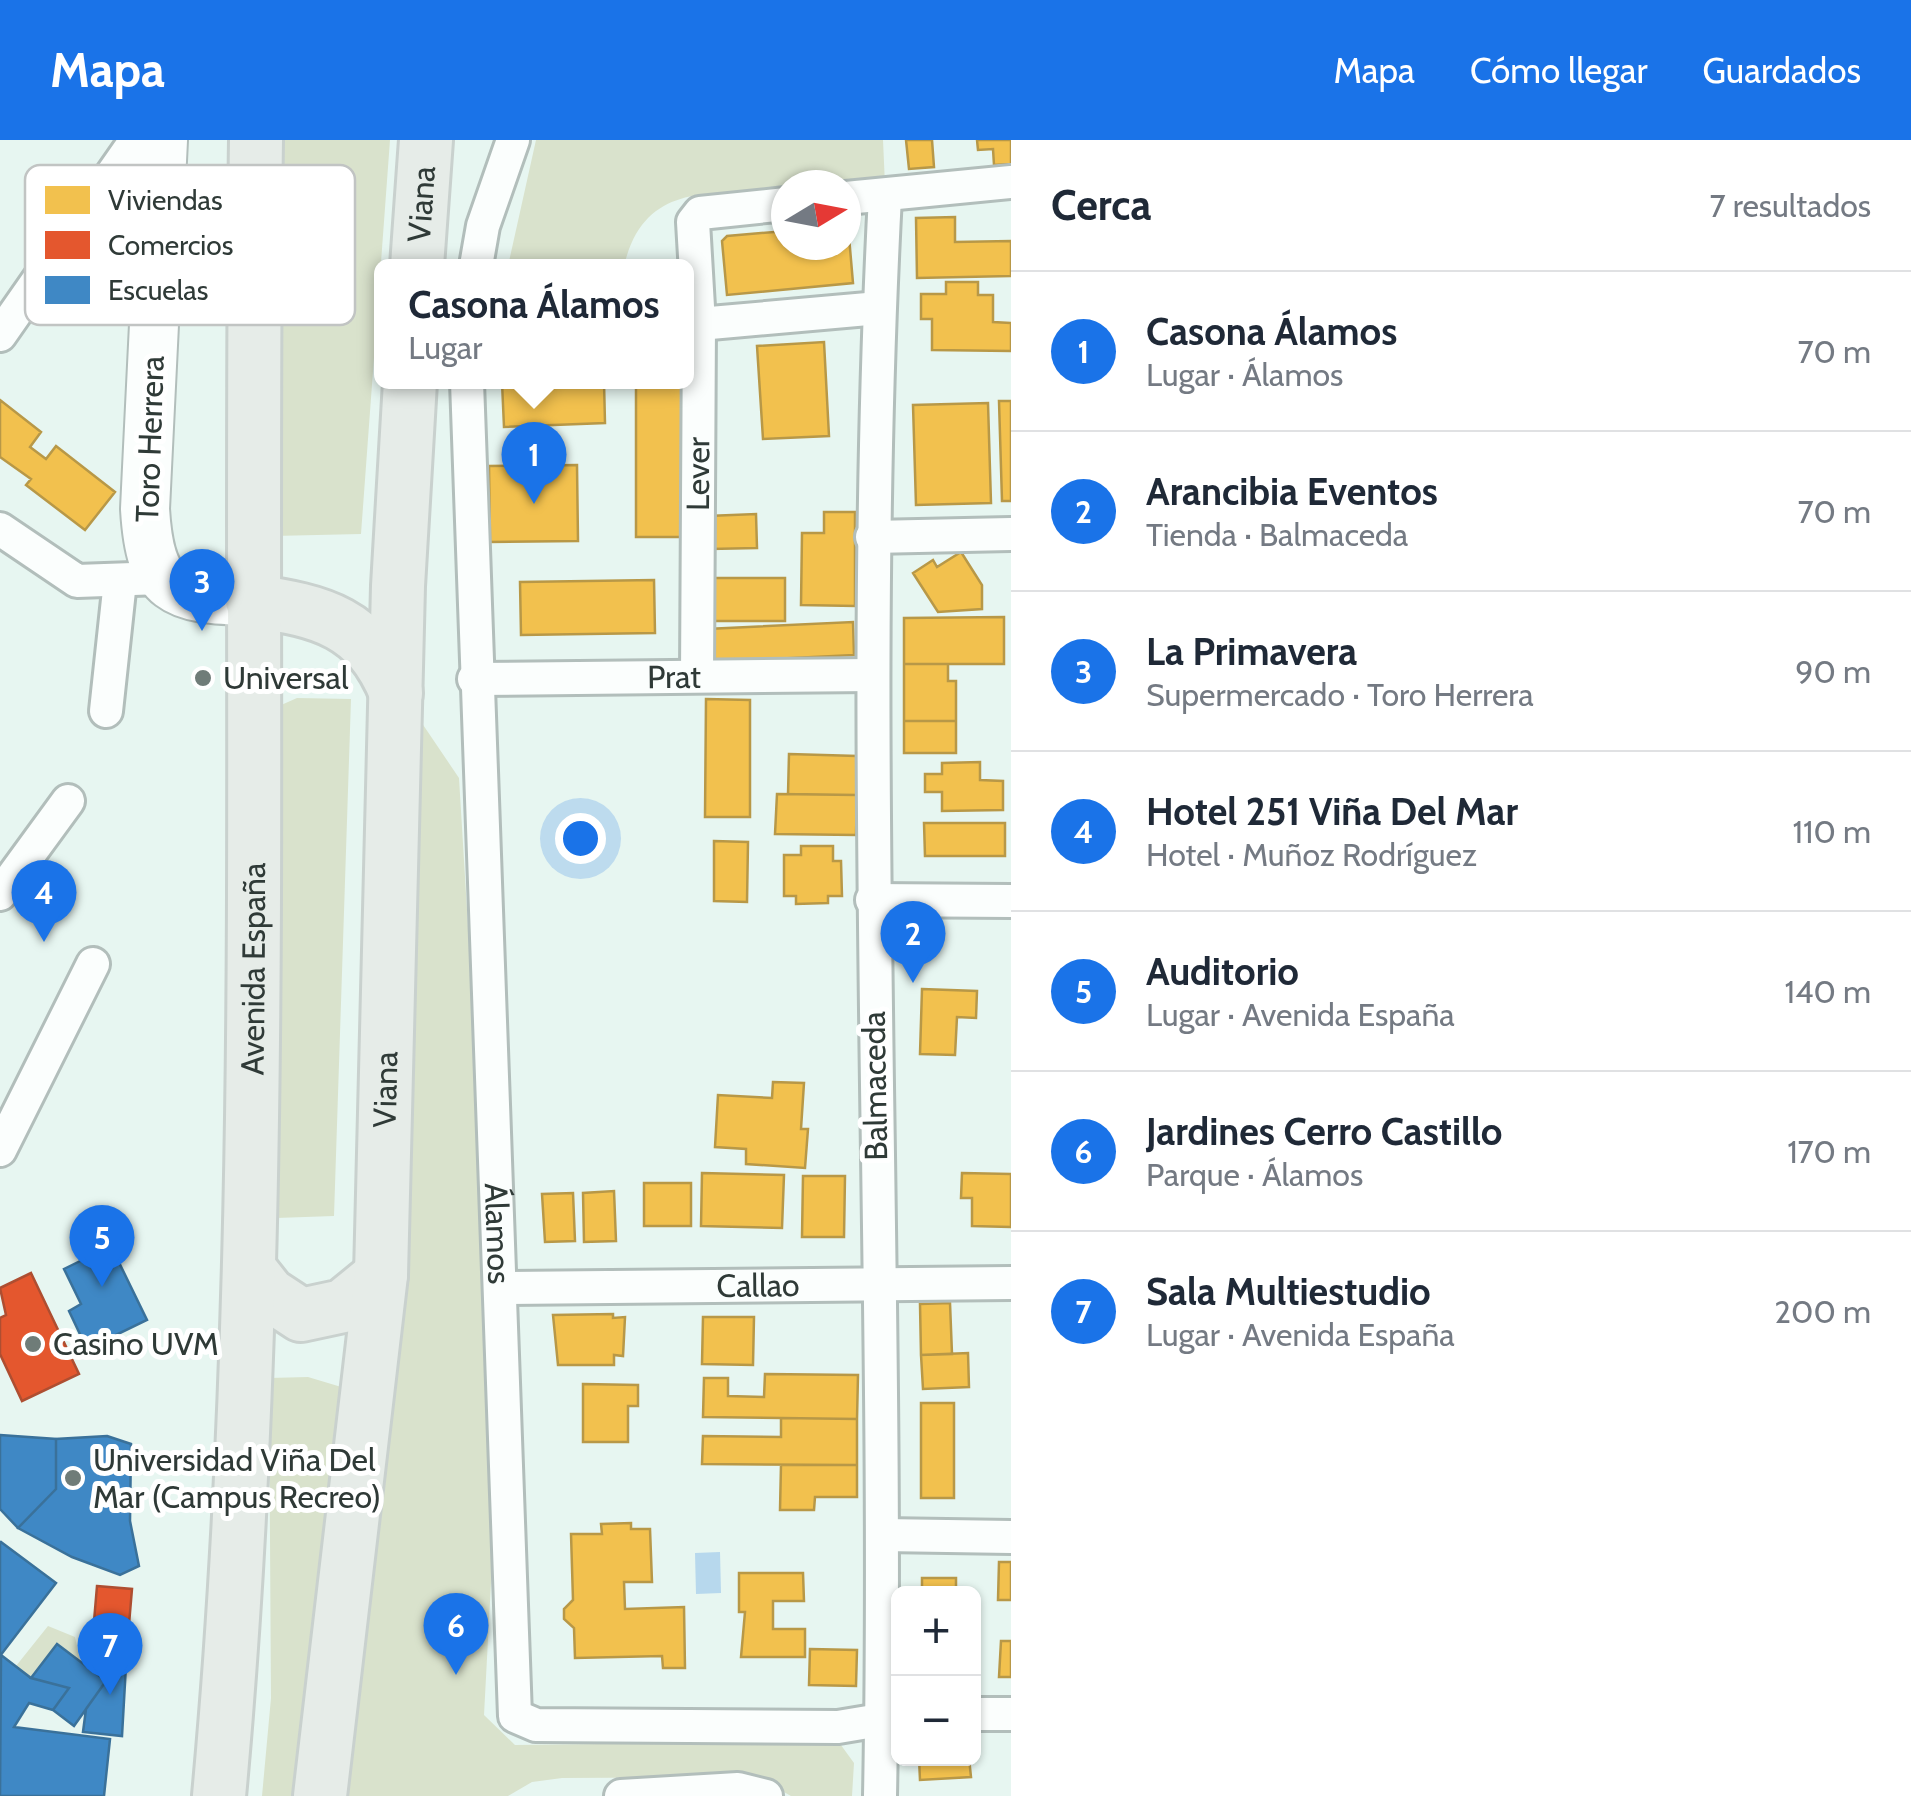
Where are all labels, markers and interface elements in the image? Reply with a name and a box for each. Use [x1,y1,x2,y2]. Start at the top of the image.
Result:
text: Mapa [50,41,165,99]
text: Mapa [1334,49,1415,92]
text: Cómo llegar [1470,49,1648,92]
text: Guardados [1703,49,1861,92]
street label: Viana [399,164,443,244]
legend [25,165,355,325]
north arrow [771,170,861,260]
text: Cerca [1051,179,1151,231]
text: Viviendas [108,183,223,217]
text: 7 resultados [1709,186,1871,225]
text: Comercios [108,228,233,262]
popup [374,259,694,389]
text: Escuelas [108,273,208,307]
text: Casona Álamos [408,281,660,328]
text: Casona Álamos [1146,308,1397,355]
text: Lugar [408,328,482,367]
text: 1 [1078,332,1089,371]
text: 70 m [1798,332,1871,371]
street label: Toro Herrera [127,354,172,523]
text: Lugar · Álamos [1146,355,1343,394]
pin: 1 [502,422,566,504]
street label: Lever [678,436,717,511]
text: Arancibia Eventos [1146,468,1438,515]
text: 2 [1075,492,1092,531]
text: 70 m [1798,492,1871,531]
text: Tienda · Balmaceda [1146,515,1408,554]
pin: 3 [170,548,234,631]
text: La Primavera [1146,628,1357,675]
text: 3 [1075,652,1092,691]
text: 90 m [1795,652,1871,691]
street label: Prat [647,657,701,696]
place label: Universal [223,658,349,697]
marker: Universal [192,667,214,689]
text: Supermercado · Toro Herrera [1146,675,1534,714]
text: Hotel 251 Viña Del Mar [1146,788,1518,835]
text: 4 [1074,812,1093,851]
text: 110 m [1793,812,1871,851]
your location [555,813,606,864]
text: Hotel · Muñoz Rodríguez [1146,835,1477,874]
pin: 4 [12,860,76,942]
street label: Avenida España [233,862,273,1076]
pin: 2 [880,900,946,983]
text: Auditorio [1146,948,1299,995]
text: 5 [1075,972,1092,1011]
text: 140 m [1784,972,1871,1011]
text: Lugar · Avenida España [1146,995,1455,1034]
street label: Balmaceda [854,1010,895,1161]
street label: Viana [365,1050,406,1128]
text: Jardines Cerro Castillo [1146,1108,1503,1155]
text: 6 [1075,1132,1092,1171]
text: 170 m [1787,1132,1871,1171]
text: Parque · Álamos [1146,1155,1363,1194]
street label: Álamos [477,1182,519,1285]
pin: 5 [70,1204,134,1287]
street label: Callao [716,1265,800,1305]
text: Sala Multiestudio [1146,1268,1431,1315]
text: 7 [1075,1292,1092,1331]
text: 200 m [1774,1292,1871,1331]
text: Lugar · Avenida España [1146,1315,1455,1354]
place label: Casino UVM [53,1324,219,1363]
marker: Casino UVM [22,1333,44,1355]
place label: Universidad Viña Del Mar (Campus Recreo) [93,1440,381,1516]
marker: Universidad Viña Del Mar (Campus Recreo) [62,1467,84,1489]
map controls [891,1586,981,1766]
button: + [891,1586,981,1676]
pin: 6 [424,1592,488,1675]
pin: 7 [78,1612,142,1695]
button: − [891,1676,981,1766]

